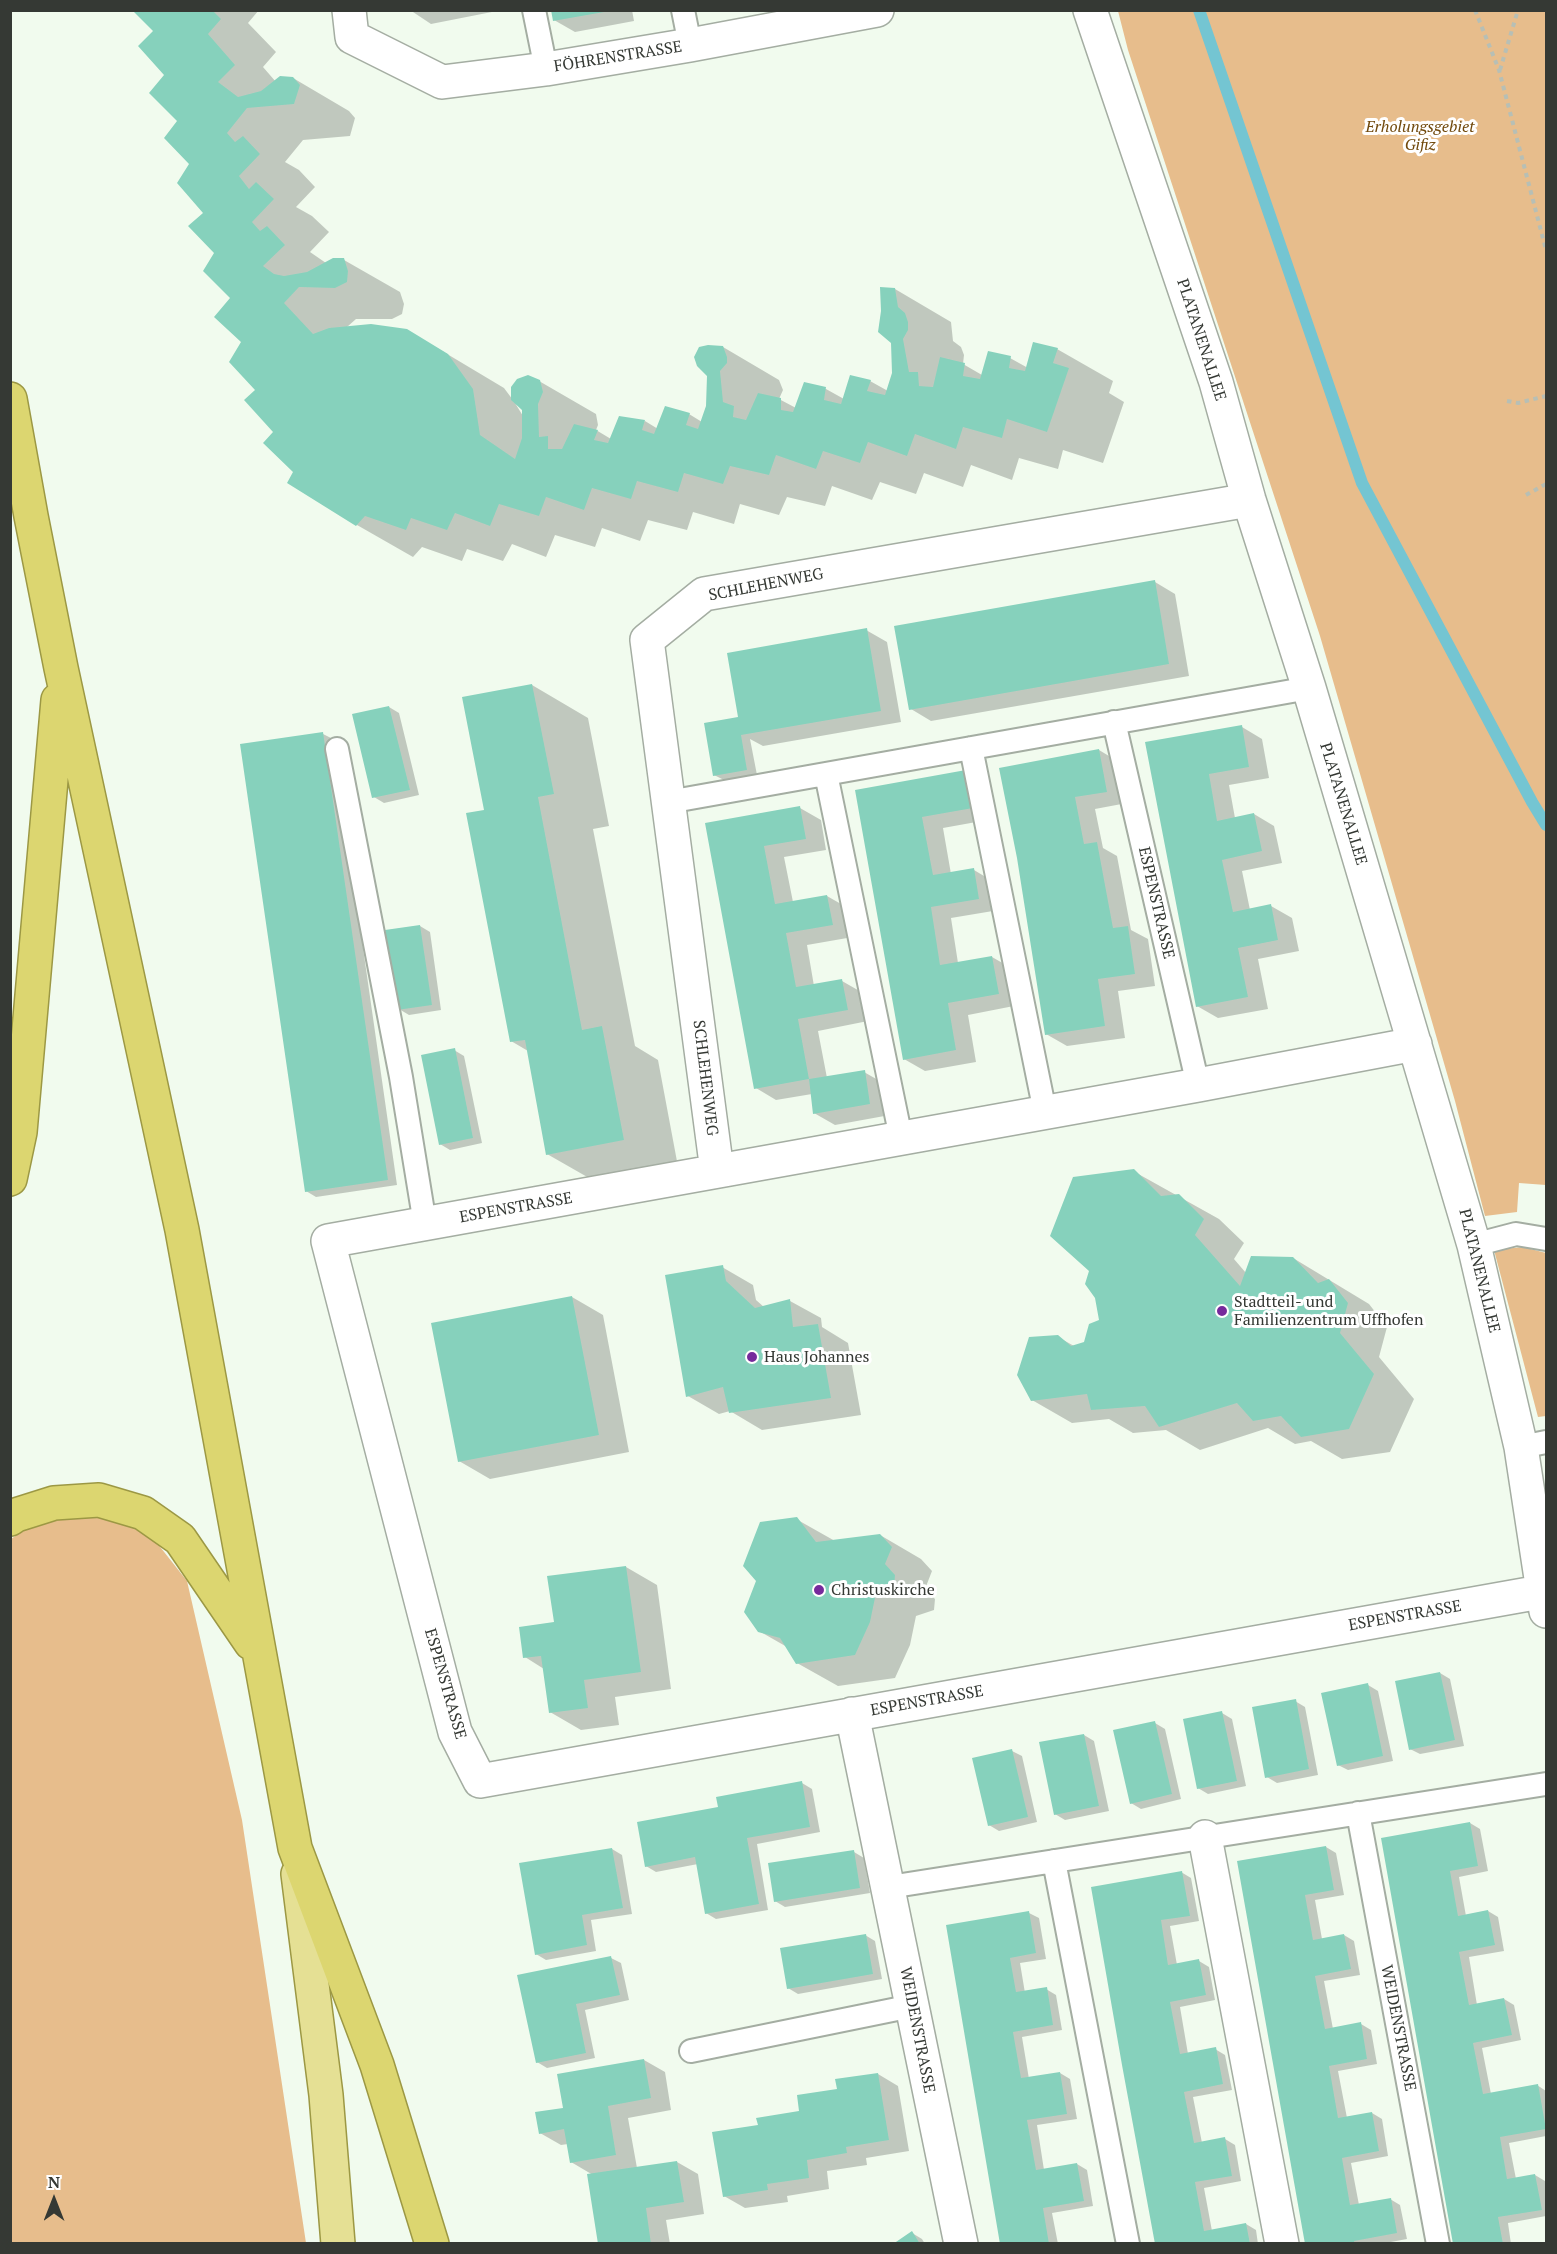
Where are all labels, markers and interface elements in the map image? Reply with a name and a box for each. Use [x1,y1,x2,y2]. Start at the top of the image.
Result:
street label: FÖHRENSTRASSE [553,37,683,77]
park label: Erholungsgebiet Gifiz [1365,117,1475,155]
street label: PLATANENALLEE [1172,276,1230,404]
street label: SCHLEHENWEG [707,564,825,606]
street label: PLATANENALLEE [1315,740,1371,868]
street label: ESPENSTRASSE [1134,845,1178,961]
street label: SCHLEHENWEG [688,1019,722,1137]
street label: ESPENSTRASSE [458,1189,574,1227]
street label: PLATANENALLEE [1454,1207,1504,1335]
place label: Stadtteil- und Familienzentrum Uffhofen [1234,1292,1423,1330]
marker: Stadtteil- und Familienzentrum Uffhofen [1215,1304,1229,1318]
place label: Haus Johannes [764,1347,869,1367]
marker: Haus Johannes [745,1350,759,1364]
place label: Christuskirche [831,1580,935,1600]
marker: Christuskirche [812,1583,826,1597]
street label: ESPENSTRASSE [1347,1597,1463,1635]
street label: ESPENSTRASSE [420,1626,470,1742]
street label: ESPENSTRASSE [869,1682,985,1720]
street label: WEIDENSTRASSE [1376,1963,1420,2093]
street label: WEIDENSTRASSE [895,1965,939,2095]
north arrow [24,2170,84,2230]
text: N [48,2171,60,2193]

